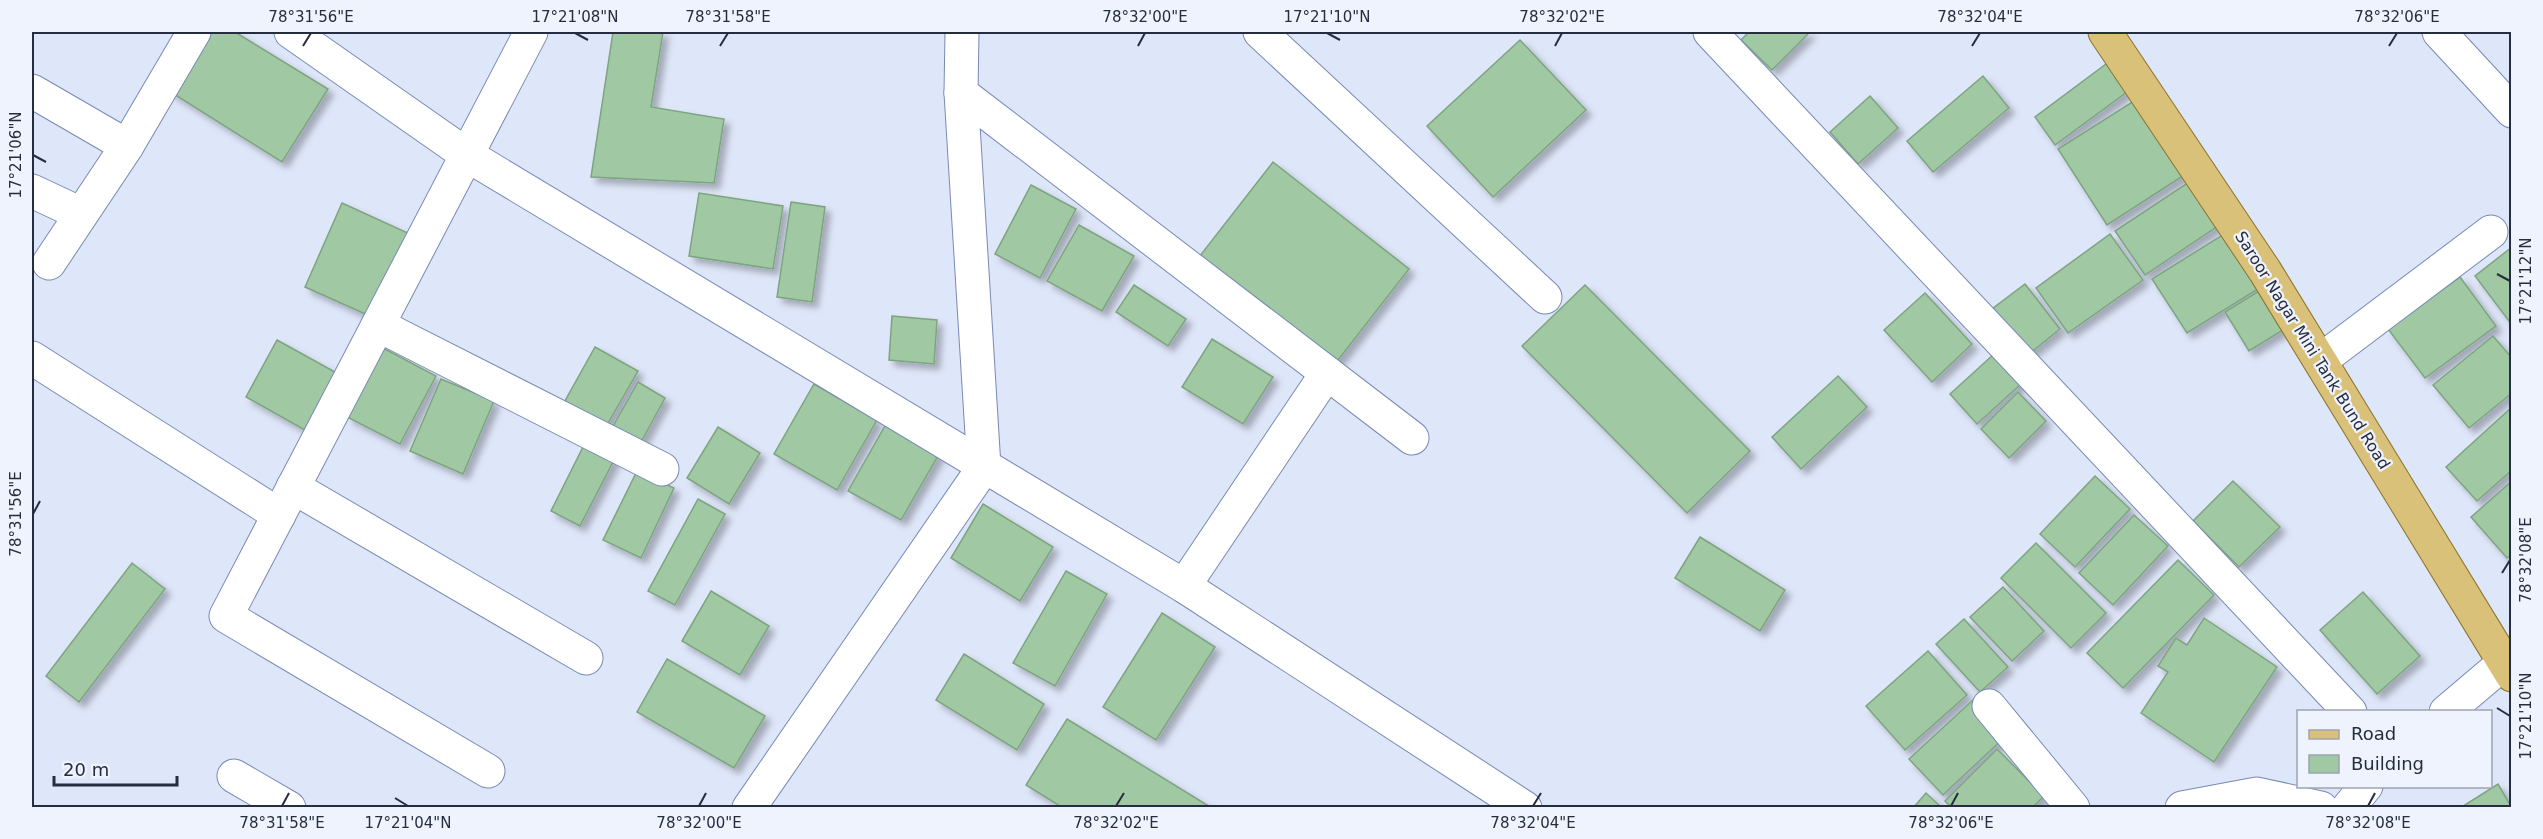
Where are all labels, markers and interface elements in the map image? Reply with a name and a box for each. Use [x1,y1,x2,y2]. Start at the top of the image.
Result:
text: 78°31'56"E [268,8,354,26]
text: 17°21'08"N [531,8,619,26]
text: 78°31'58"E [685,8,771,26]
text: 78°32'00"E [1102,8,1188,26]
text: 17°21'10"N [1283,8,1371,26]
text: 78°32'02"E [1519,8,1605,26]
text: 78°32'04"E [1937,8,2023,26]
text: 78°32'06"E [2354,8,2440,26]
text: 17°21'06"N [7,111,25,199]
street label: Saroor Nagar Mini Tank Bund Road [2231,228,2394,473]
text: 17°21'12"N [2517,237,2535,325]
text: 78°31'56"E [7,471,25,557]
text: 78°32'08"E [2517,517,2535,603]
text: 17°21'10"N [2517,672,2535,760]
legend [2297,710,2492,788]
text: Road [2351,723,2396,744]
scale bar [54,749,177,787]
text: Building [2351,753,2424,774]
text: 20 m [63,759,109,780]
text: 78°31'58"E [239,814,325,832]
text: 17°21'04"N [364,814,452,832]
text: 78°32'00"E [656,814,742,832]
text: 78°32'02"E [1073,814,1159,832]
text: 78°32'04"E [1490,814,1576,832]
text: 78°32'06"E [1908,814,1994,832]
text: 78°32'08"E [2325,814,2411,832]

